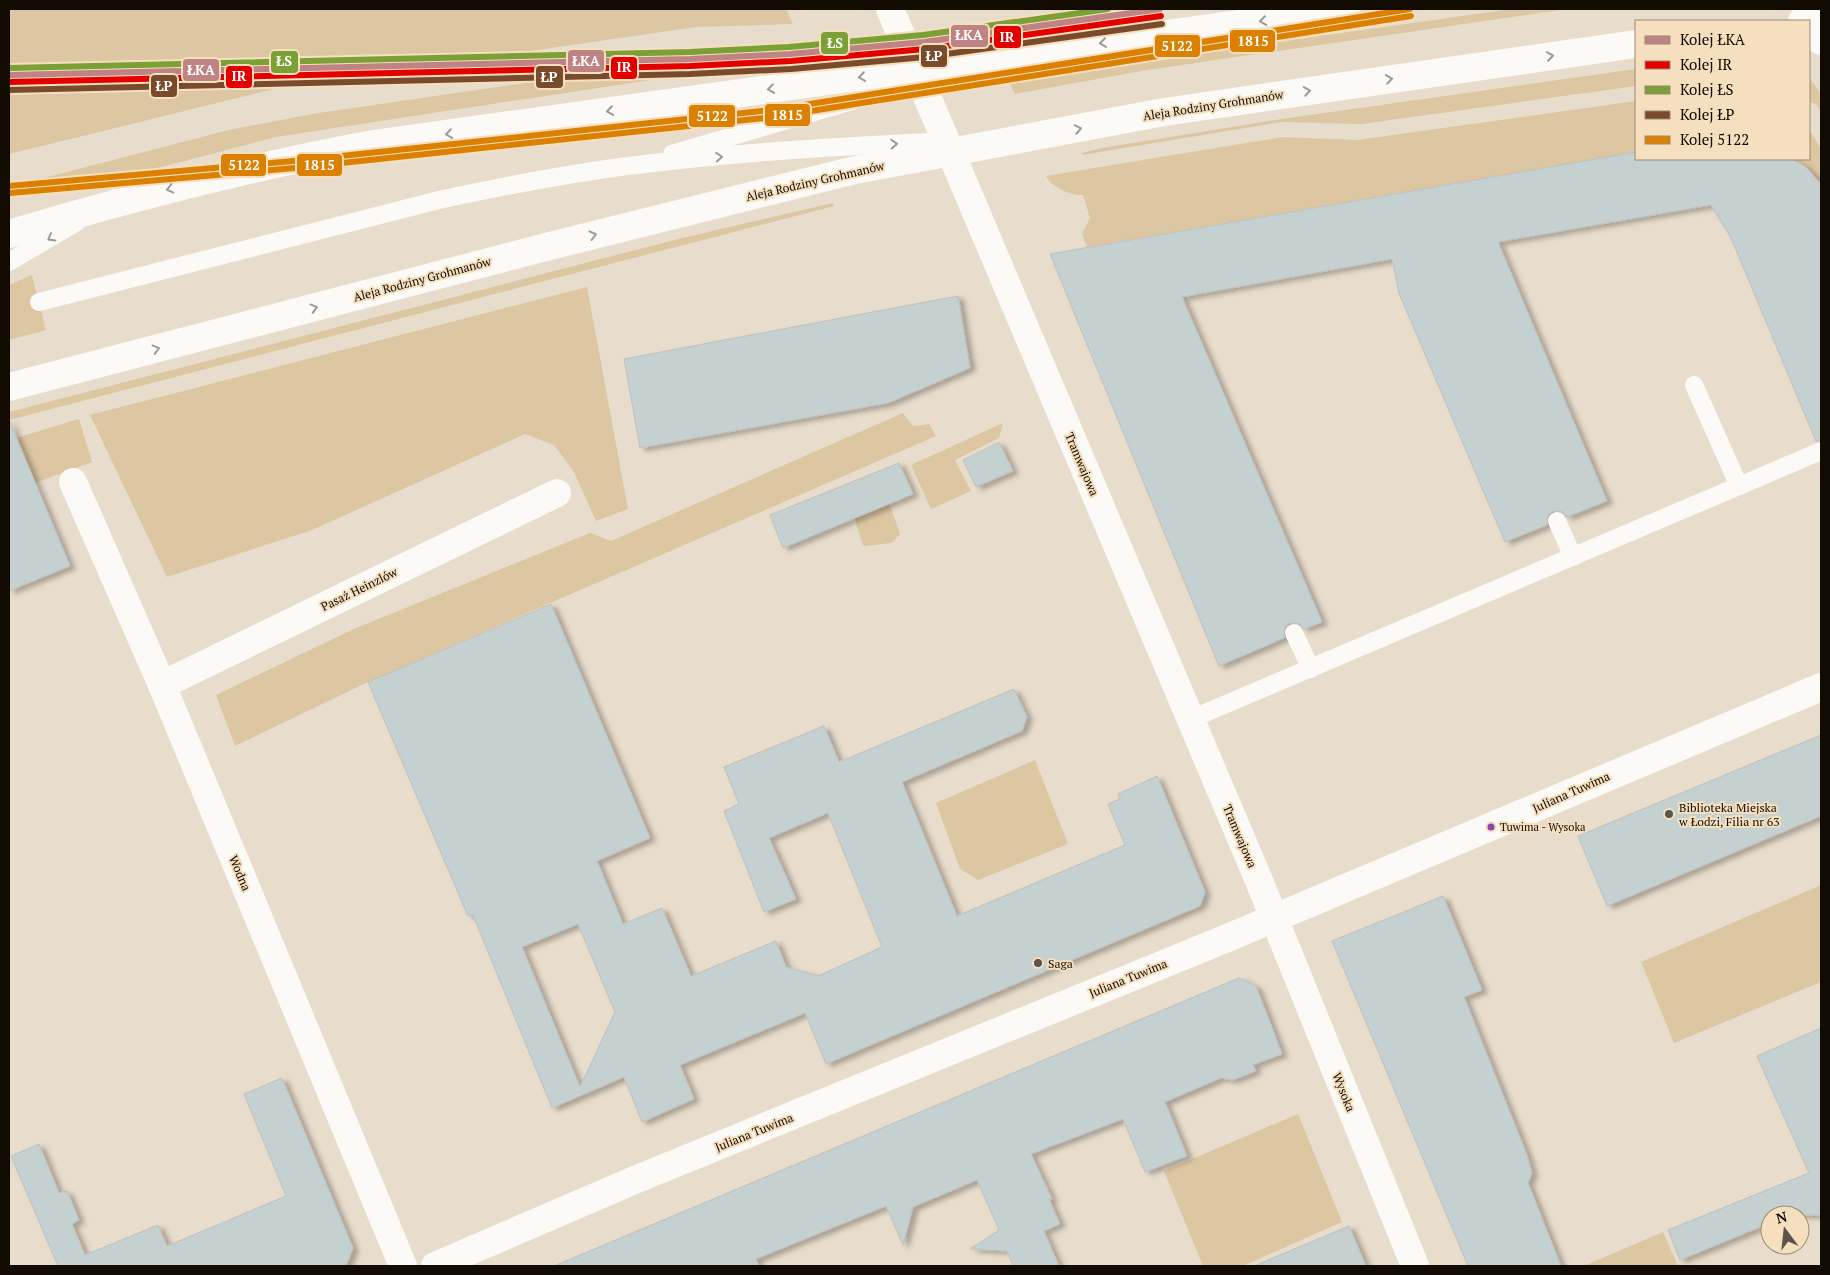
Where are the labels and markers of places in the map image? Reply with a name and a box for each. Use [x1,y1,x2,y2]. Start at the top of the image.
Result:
place label: Biblioteka Miejska w Łodzi, Filia nr 63 [1678,800,1780,829]
marker: Biblioteka Miejska w Łodzi, Filia nr 63 [1663,808,1675,820]
place label: Tuwima - Wysoka [1500,820,1586,834]
marker: Tuwima - Wysoka [1486,822,1496,832]
place label: Saga [1048,956,1073,971]
marker: Saga [1032,957,1044,969]

